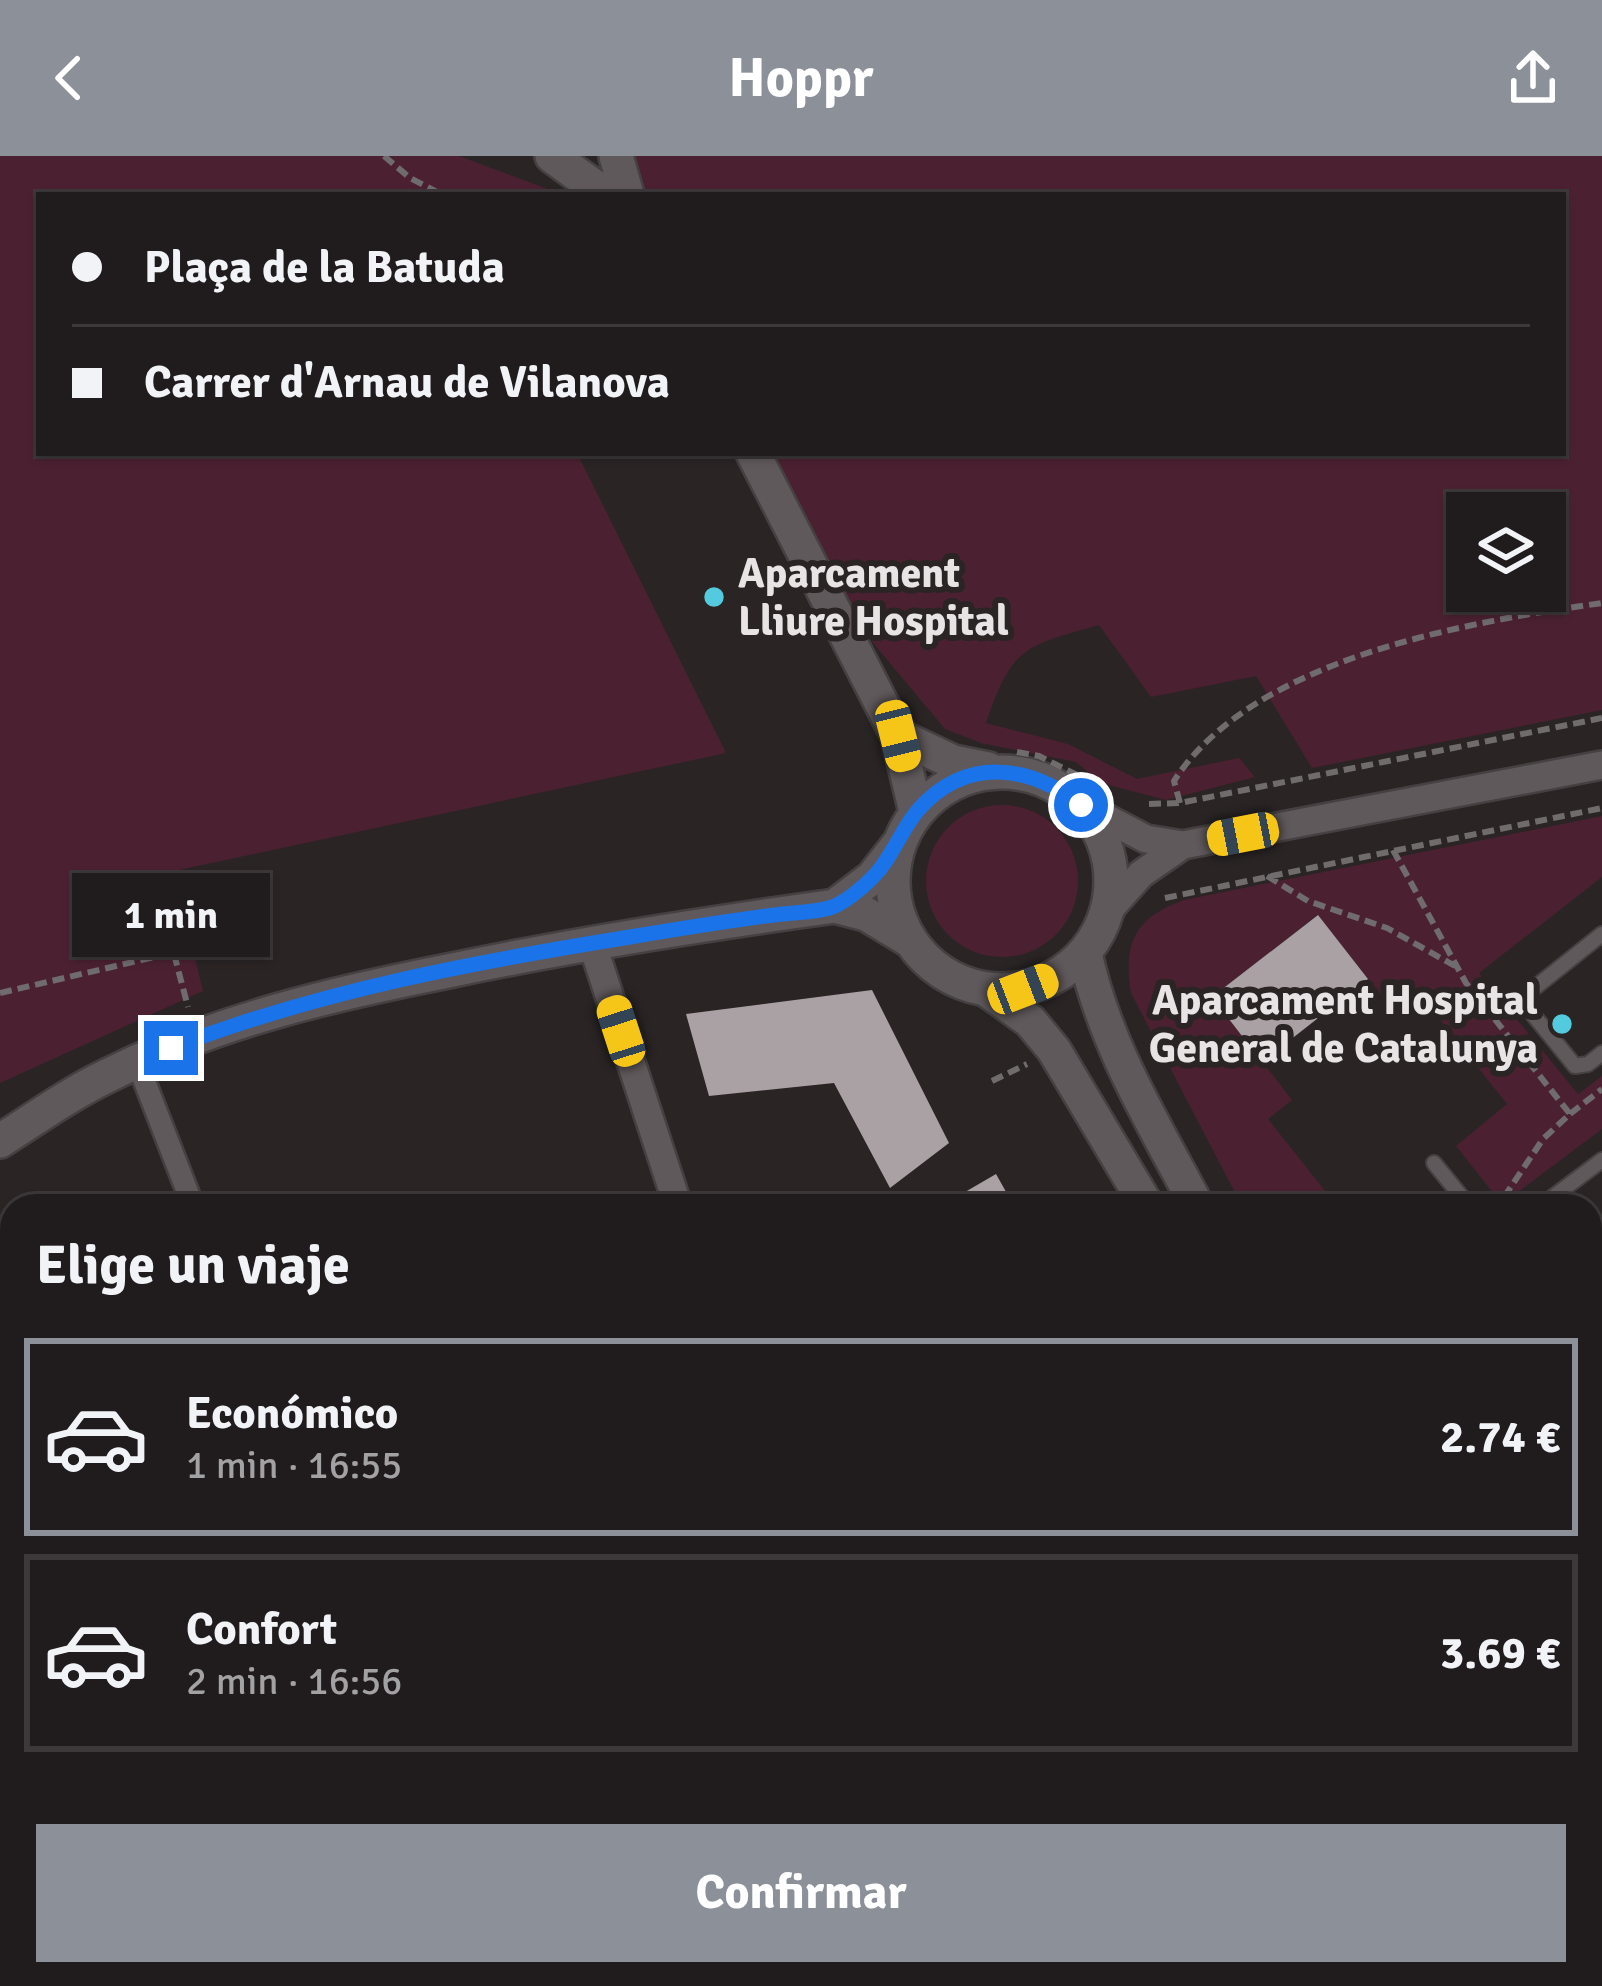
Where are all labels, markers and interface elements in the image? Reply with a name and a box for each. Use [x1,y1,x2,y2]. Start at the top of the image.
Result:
icon: back [36,45,102,111]
text: Hoppr [729,45,873,112]
icon: share [1500,45,1566,111]
text: Plaça de la Batuda [144,240,505,295]
text: Carrer d'Arnau de Vilanova [144,355,670,410]
map controls [1446,492,1566,612]
button: layers [1446,492,1566,612]
place label: Aparcament Lliure Hospital [738,548,1009,647]
marker: Aparcament Lliure Hospital [701,584,727,610]
car [872,697,924,775]
route start [1054,778,1108,832]
car [1204,809,1282,859]
callout: 1 min [72,874,270,958]
text: 1 min [124,891,218,939]
car [983,959,1063,1019]
place label: Aparcament Hospital General de Catalunya [1149,975,1538,1074]
car [593,991,649,1071]
marker: Aparcament Hospital General de Catalunya [1549,1011,1575,1037]
route end [144,1021,198,1075]
text: Elige un viaje [36,1232,350,1299]
icon: car [42,1383,150,1491]
text: Económico [186,1386,398,1441]
text: 2.74 € [1440,1410,1560,1465]
text: 1 min · 16:55 [186,1441,402,1489]
icon: car [42,1599,150,1707]
text: Confort [186,1602,337,1657]
text: 3.69 € [1440,1626,1560,1681]
text: 2 min · 16:56 [186,1657,402,1705]
button: Confirmar [36,1824,1566,1962]

